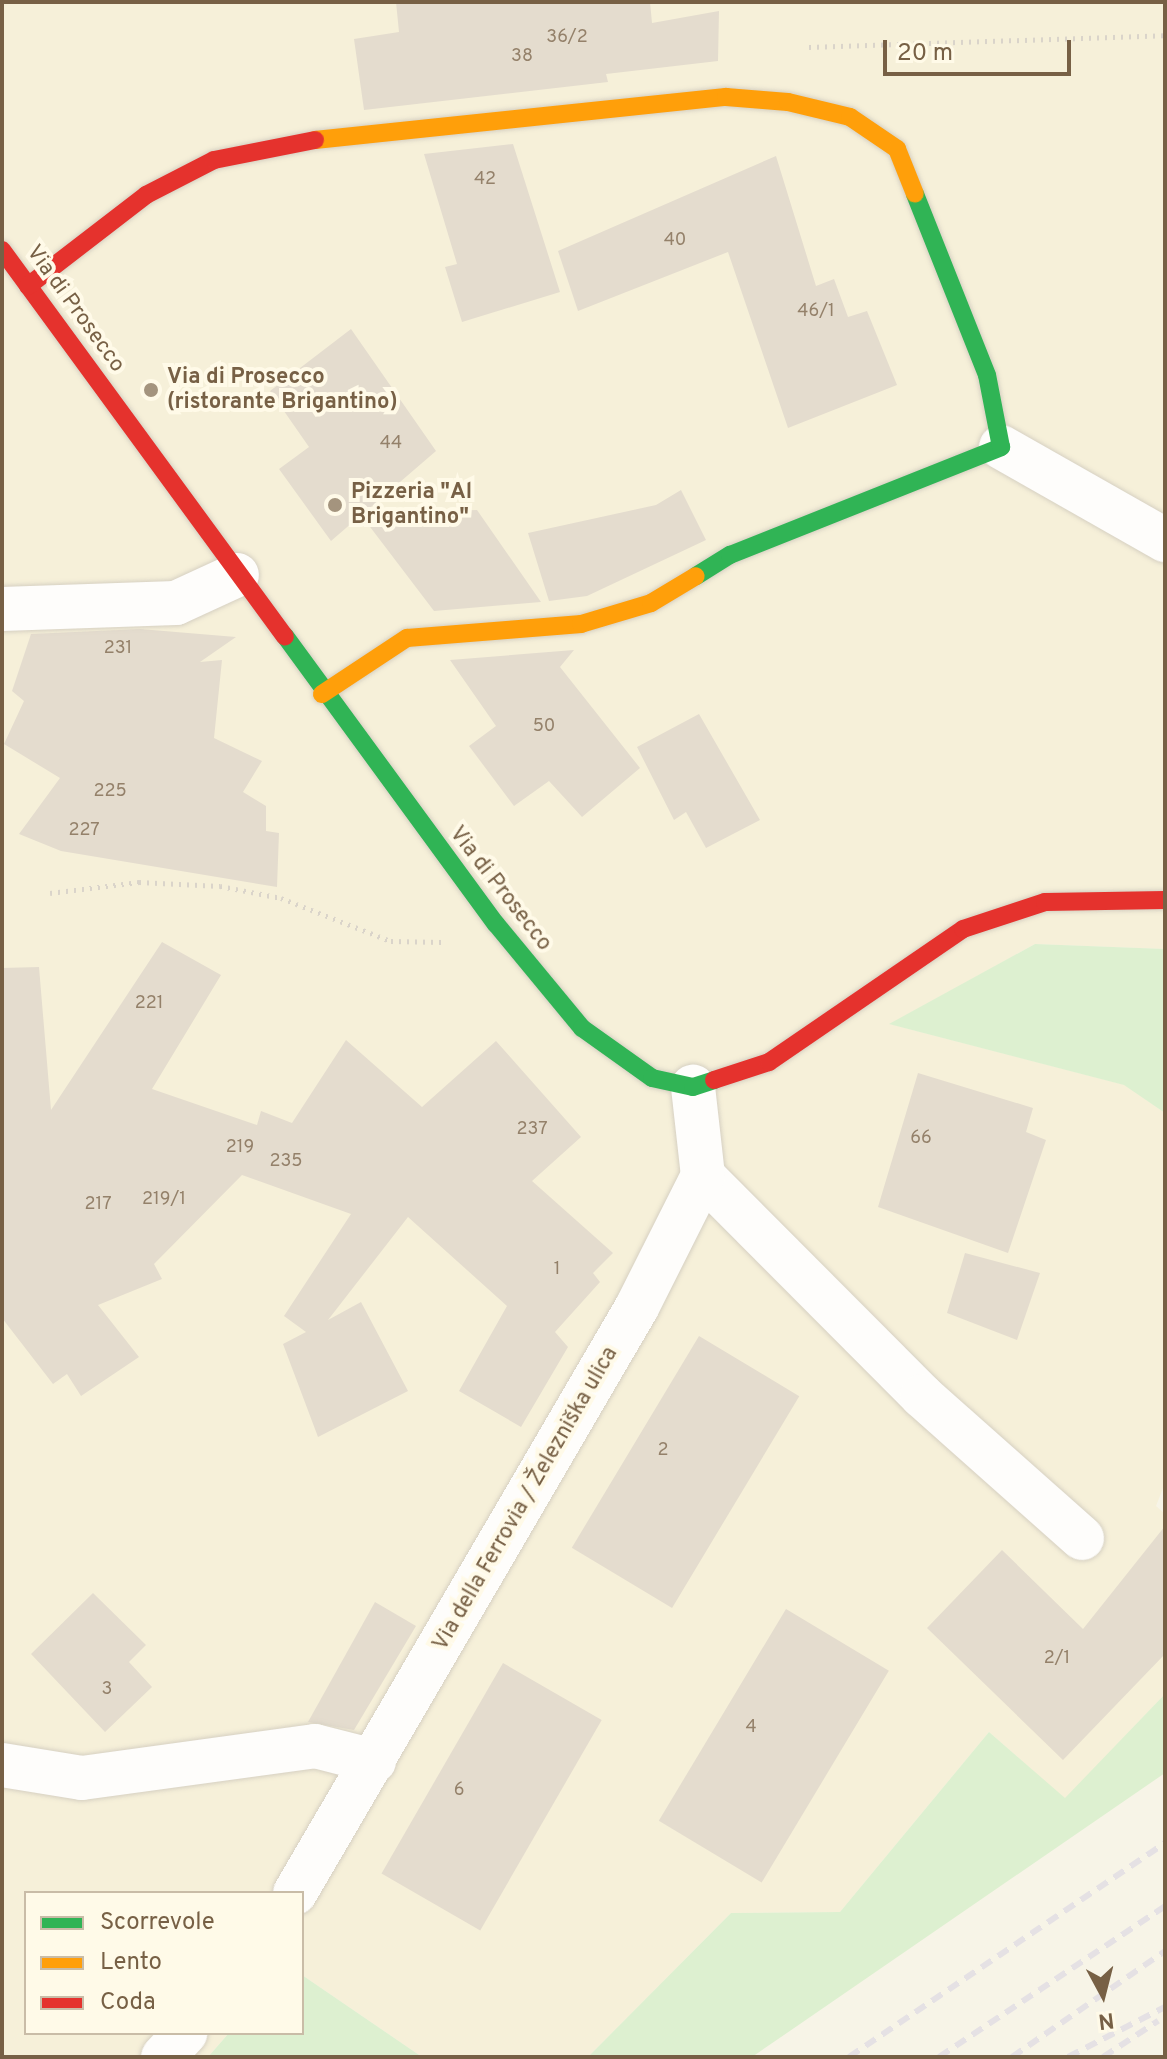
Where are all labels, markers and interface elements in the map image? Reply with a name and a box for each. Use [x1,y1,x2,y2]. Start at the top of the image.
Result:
scale bar [887,24,1075,74]
house number: 36/2 [546,27,588,49]
text: 20 m [897,39,953,69]
house number: 38 [511,46,533,68]
house number: 42 [474,169,496,191]
house number: 40 [664,230,686,252]
street label: Via di Prosecco [20,240,130,378]
house number: 46/1 [797,301,835,323]
place label: Via di Prosecco (ristorante Brigantino) [167,364,398,416]
marker: Via di Prosecco (ristorante Brigantino) [142,381,160,399]
house number: 44 [380,433,402,455]
place label: Pizzeria "Al Brigantino" [351,479,472,530]
marker: Pizzeria "Al Brigantino" [326,496,344,514]
house number: 231 [104,638,132,660]
house number: 50 [533,716,555,738]
house number: 225 [93,781,127,803]
house number: 227 [68,820,100,842]
street label: Via di Prosecco [443,822,557,956]
house number: 221 [135,993,163,1015]
house number: 237 [516,1119,548,1141]
house number: 66 [910,1128,932,1150]
house number: 219 [226,1137,254,1159]
house number: 235 [269,1151,303,1173]
house number: 219/1 [142,1189,186,1211]
house number: 217 [84,1194,112,1216]
house number: 1 [554,1259,560,1281]
street label: Via della Ferrovia / Železniška ulica [428,1342,624,1656]
house number: 2 [657,1440,669,1462]
house number: 2/1 [1044,1648,1070,1670]
house number: 3 [102,1679,112,1701]
house number: 4 [745,1717,757,1739]
house number: 6 [454,1780,464,1802]
legend [24,1891,304,2035]
text: Scorrevole [100,1908,215,1938]
text: Lento [100,1948,162,1978]
north arrow [1063,1955,1143,2035]
text: Coda [100,1988,156,2018]
text: N [1097,2005,1115,2034]

